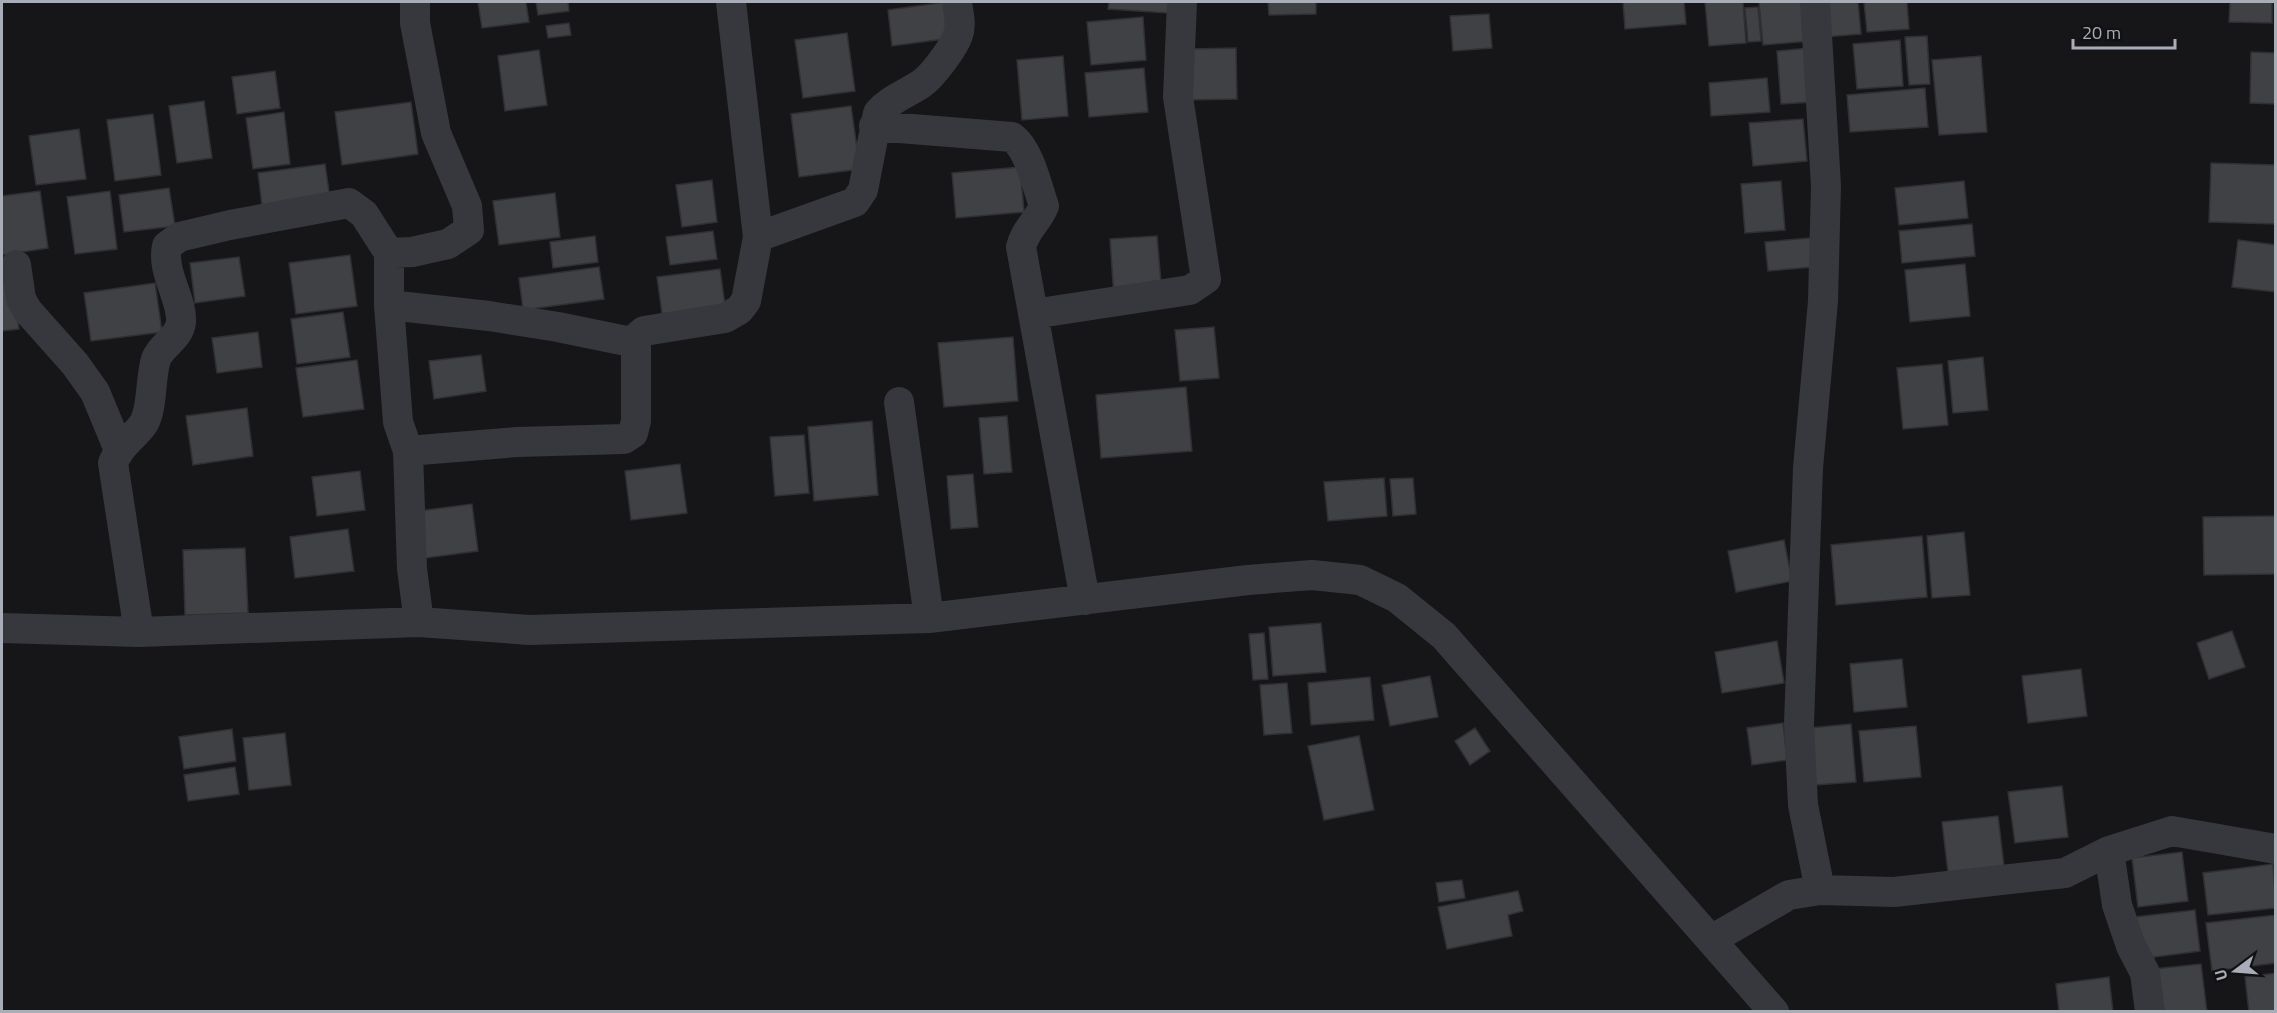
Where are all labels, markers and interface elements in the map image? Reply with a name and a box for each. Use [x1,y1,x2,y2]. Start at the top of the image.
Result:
scale bar [2073,12,2175,50]
text: 20 m [2082,19,2121,46]
north arrow [2205,941,2265,1001]
text: U [2208,967,2234,983]

